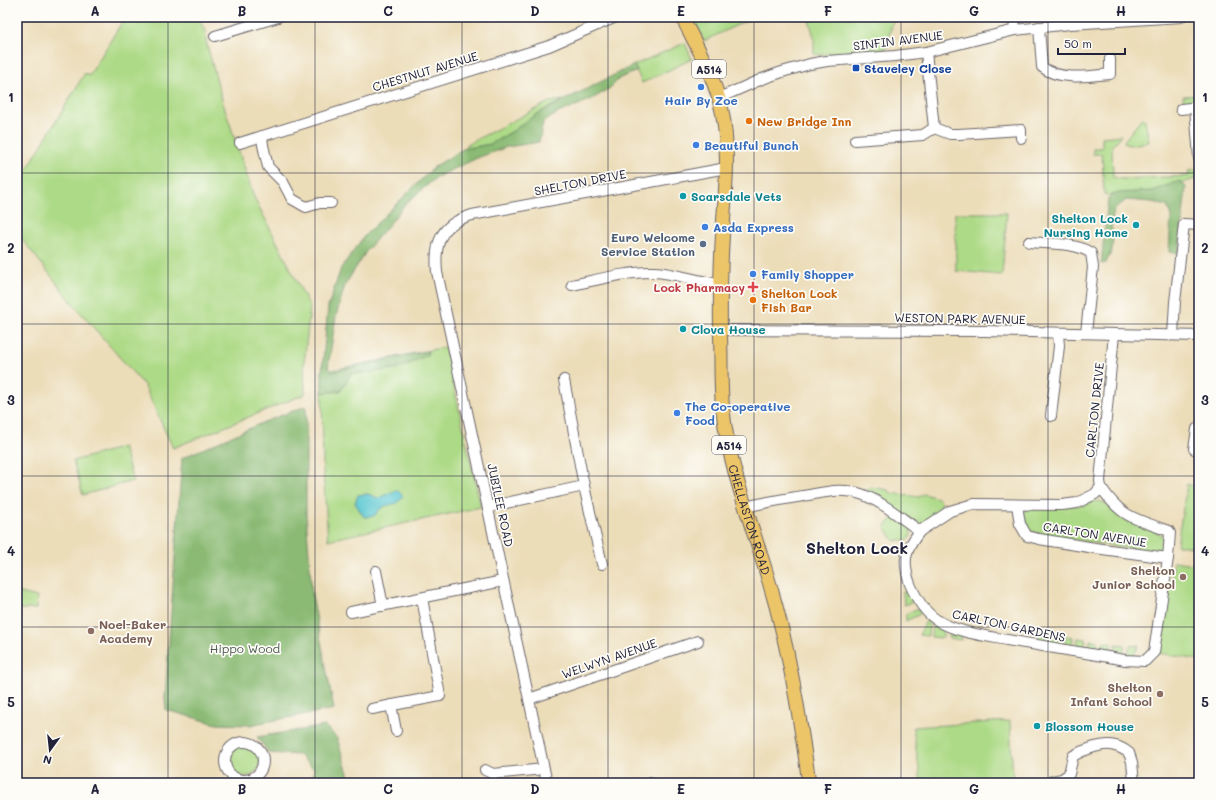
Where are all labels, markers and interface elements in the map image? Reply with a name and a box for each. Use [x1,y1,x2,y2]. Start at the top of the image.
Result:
text: A [90,2,100,19]
text: B [238,2,247,19]
text: C [383,2,393,19]
text: D [530,2,540,19]
text: E [677,2,685,19]
text: F [824,2,832,19]
text: G [969,2,979,19]
text: H [1116,2,1126,19]
street label: SINFIN AVENUE [852,27,944,53]
scale bar [1058,30,1125,56]
text: 50 m [1064,35,1092,51]
street label: CHESTNUT AVENUE [370,47,480,95]
road number: A514 [692,60,726,78]
place label: Staveley Close [864,60,952,76]
marker: Staveley Close [851,63,861,73]
marker: Hair By Zoe [696,82,706,92]
text: 1 [8,88,14,105]
text: 1 [1202,88,1208,105]
place label: Hair By Zoe [664,92,738,108]
place label: New Bridge Inn [757,113,851,129]
marker: New Bridge Inn [744,116,754,126]
place label: Beautiful Bunch [704,137,798,153]
marker: Beautiful Bunch [691,140,701,150]
street label: SHELTON DRIVE [533,165,627,199]
place label: Scarsdale Vets [691,188,782,204]
marker: Scarsdale Vets [678,191,688,201]
place label: Shelton Lock Nursing Home [1044,210,1128,240]
place label: Asda Express [713,219,794,235]
marker: Shelton Lock Nursing Home [1131,220,1141,230]
marker: Asda Express [700,222,710,232]
place label: Euro Welcome Service Station [601,229,695,259]
text: 2 [7,239,15,256]
marker: Euro Welcome Service Station [698,239,708,249]
text: 2 [1201,239,1209,256]
place label: Family Shopper [761,266,854,282]
marker: Family Shopper [748,269,758,279]
place label: Lock Pharmacy [653,279,745,295]
marker: Lock Pharmacy [748,282,758,292]
place label: Shelton Lock Fish Bar [761,285,838,315]
marker: Shelton Lock Fish Bar [748,295,758,305]
street label: WESTON PARK AVENUE [894,309,1026,327]
place label: Clova House [691,321,766,337]
marker: Clova House [678,324,688,334]
street label: CARLTON DRIVE [1081,362,1107,458]
text: 3 [7,391,15,408]
text: 3 [1201,391,1209,408]
place label: The Co-operative Food [685,398,790,428]
marker: The Co-operative Food [672,408,682,418]
road number: A514 [712,436,746,454]
street label: JUBILEE ROAD [484,462,518,548]
street label: CHELLASTON ROAD [725,463,775,577]
street label: CARLTON AVENUE [1042,518,1148,550]
district label: Shelton Lock [806,537,908,558]
text: 4 [7,542,15,559]
text: 4 [1201,542,1209,559]
place label: Shelton Junior School [1092,562,1175,592]
marker: Shelton Junior School [1178,572,1188,582]
street label: CARLTON GARDENS [951,605,1067,645]
place label: Noel-Baker Academy [99,616,166,646]
marker: Noel-Baker Academy [86,626,96,636]
street label: WELWYN AVENUE [559,634,659,682]
park label: Hippo Wood [210,640,281,656]
place label: Shelton Infant School [1070,679,1152,709]
marker: Shelton Infant School [1155,689,1165,699]
text: 5 [7,693,15,710]
text: 5 [1201,693,1209,710]
place label: Blossom House [1045,718,1134,734]
marker: Blossom House [1032,721,1042,731]
north arrow [30,730,70,770]
text: N [41,752,53,768]
text: A [90,780,100,797]
text: B [238,780,247,797]
text: C [383,780,393,797]
text: D [530,780,540,797]
text: E [677,780,685,797]
text: F [824,780,832,797]
text: G [969,780,979,797]
text: H [1116,780,1126,797]

